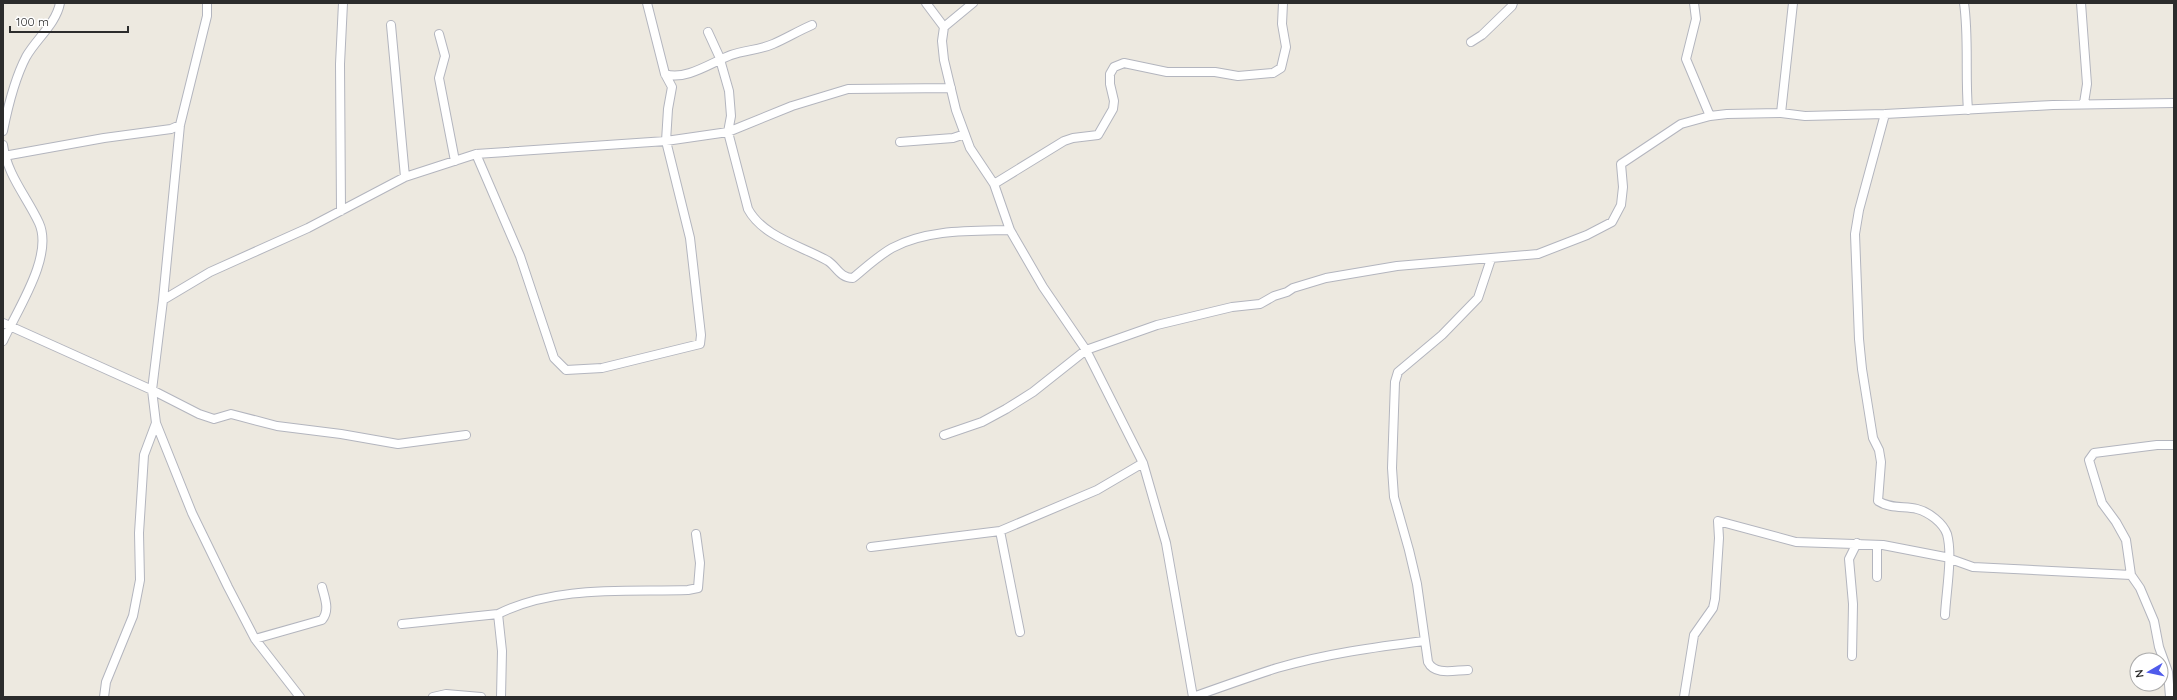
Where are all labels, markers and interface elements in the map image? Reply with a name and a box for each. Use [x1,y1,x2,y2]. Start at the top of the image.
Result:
scale bar [10,8,128,34]
text: 100 m [16,14,49,29]
north arrow [2129,652,2169,692]
text: N [2132,668,2147,679]

